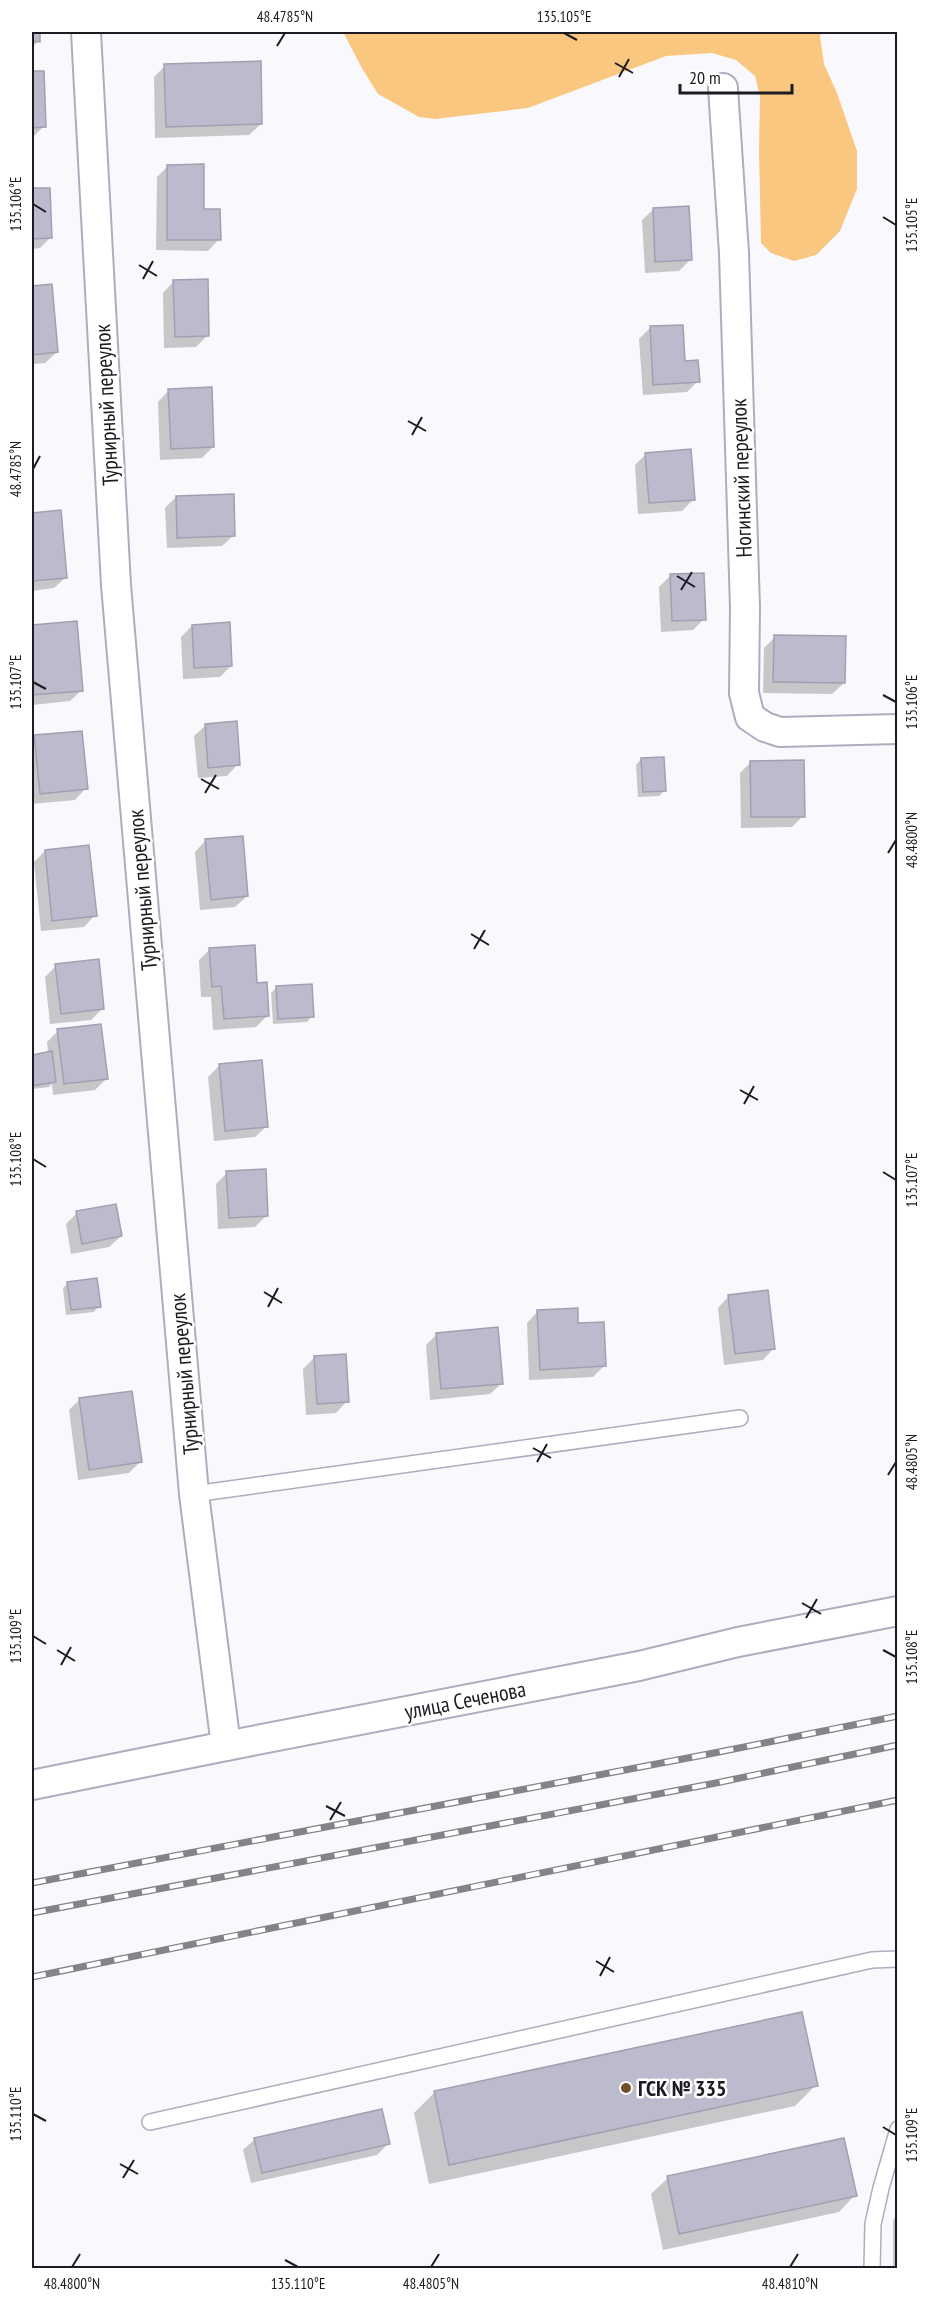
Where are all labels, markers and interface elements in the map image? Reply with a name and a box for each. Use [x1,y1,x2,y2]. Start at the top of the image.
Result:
text: 48.4785°N [257,7,313,26]
text: 135.105°E [537,7,591,26]
scale bar [680,57,792,95]
text: 20 m [689,66,721,89]
text: 135.106°E [6,177,25,231]
text: 135.105°E [902,198,921,252]
street label: Турнирный переулок [88,323,124,486]
street label: Ногинский переулок [724,397,758,558]
text: 48.4785°N [6,441,25,497]
text: 135.107°E [6,655,25,709]
text: 135.106°E [902,675,921,729]
street label: Турнирный переулок [121,808,163,972]
text: 48.4800°N [902,812,921,868]
text: 135.108°E [6,1132,25,1186]
text: 135.107°E [902,1153,921,1207]
street label: Турнирный переулок [163,1292,205,1456]
text: 48.4805°N [902,1434,921,1490]
text: 135.109°E [6,1609,25,1663]
text: 135.108°E [902,1630,921,1684]
street label: улица Сеченова [402,1675,528,1725]
place label: ГСК № 335 [638,2074,727,2102]
marker: ГСК № 335 [619,2081,633,2095]
text: 135.110°E [6,2087,25,2141]
text: 135.109°E [902,2108,921,2162]
text: 48.4800°N [44,2274,100,2293]
text: 135.110°E [271,2274,325,2293]
text: 48.4805°N [403,2274,459,2293]
text: 48.4810°N [762,2274,818,2293]

